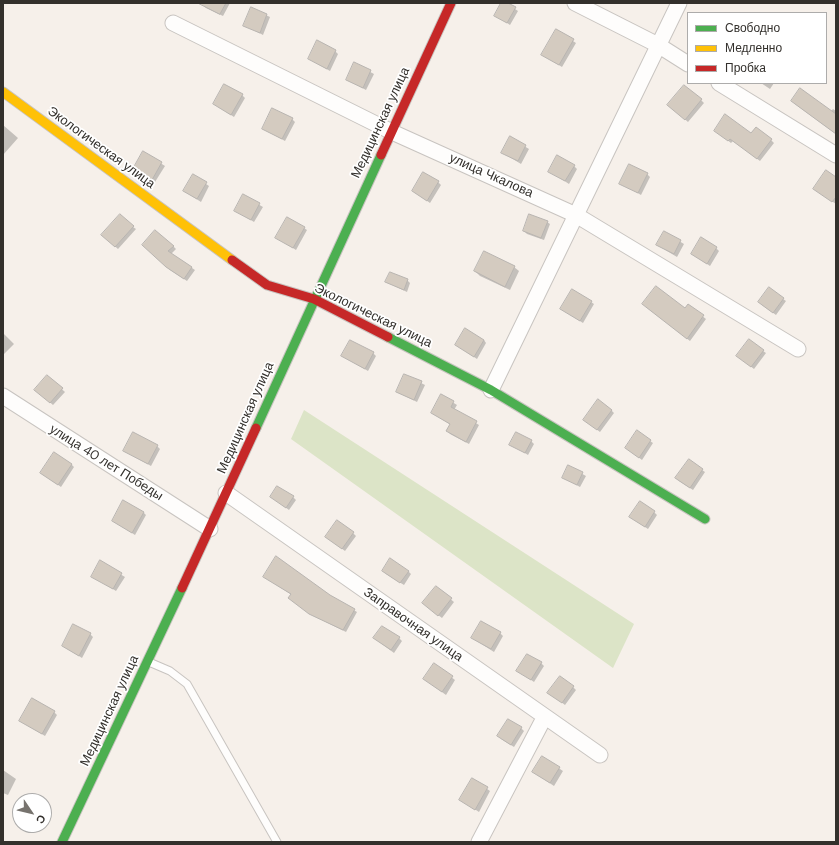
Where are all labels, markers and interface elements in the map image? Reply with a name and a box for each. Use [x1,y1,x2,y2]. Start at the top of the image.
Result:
legend [687,12,827,84]
text: Свободно [725,20,780,36]
text: Медленно [725,40,782,56]
text: Пробка [725,60,766,76]
street label: Медицинская улица [348,65,414,181]
street label: Экологическая улица [44,104,158,192]
street label: улица Чкалова [447,151,535,201]
street label: Экологическая улица [312,281,434,351]
street label: Медицинская улица [214,360,278,476]
street label: улица 40 лет Победы [46,422,166,504]
street label: Заправочная улица [360,585,466,665]
street label: Медицинская улица [77,653,143,769]
north arrow [12,793,52,833]
text: С [33,812,49,827]

